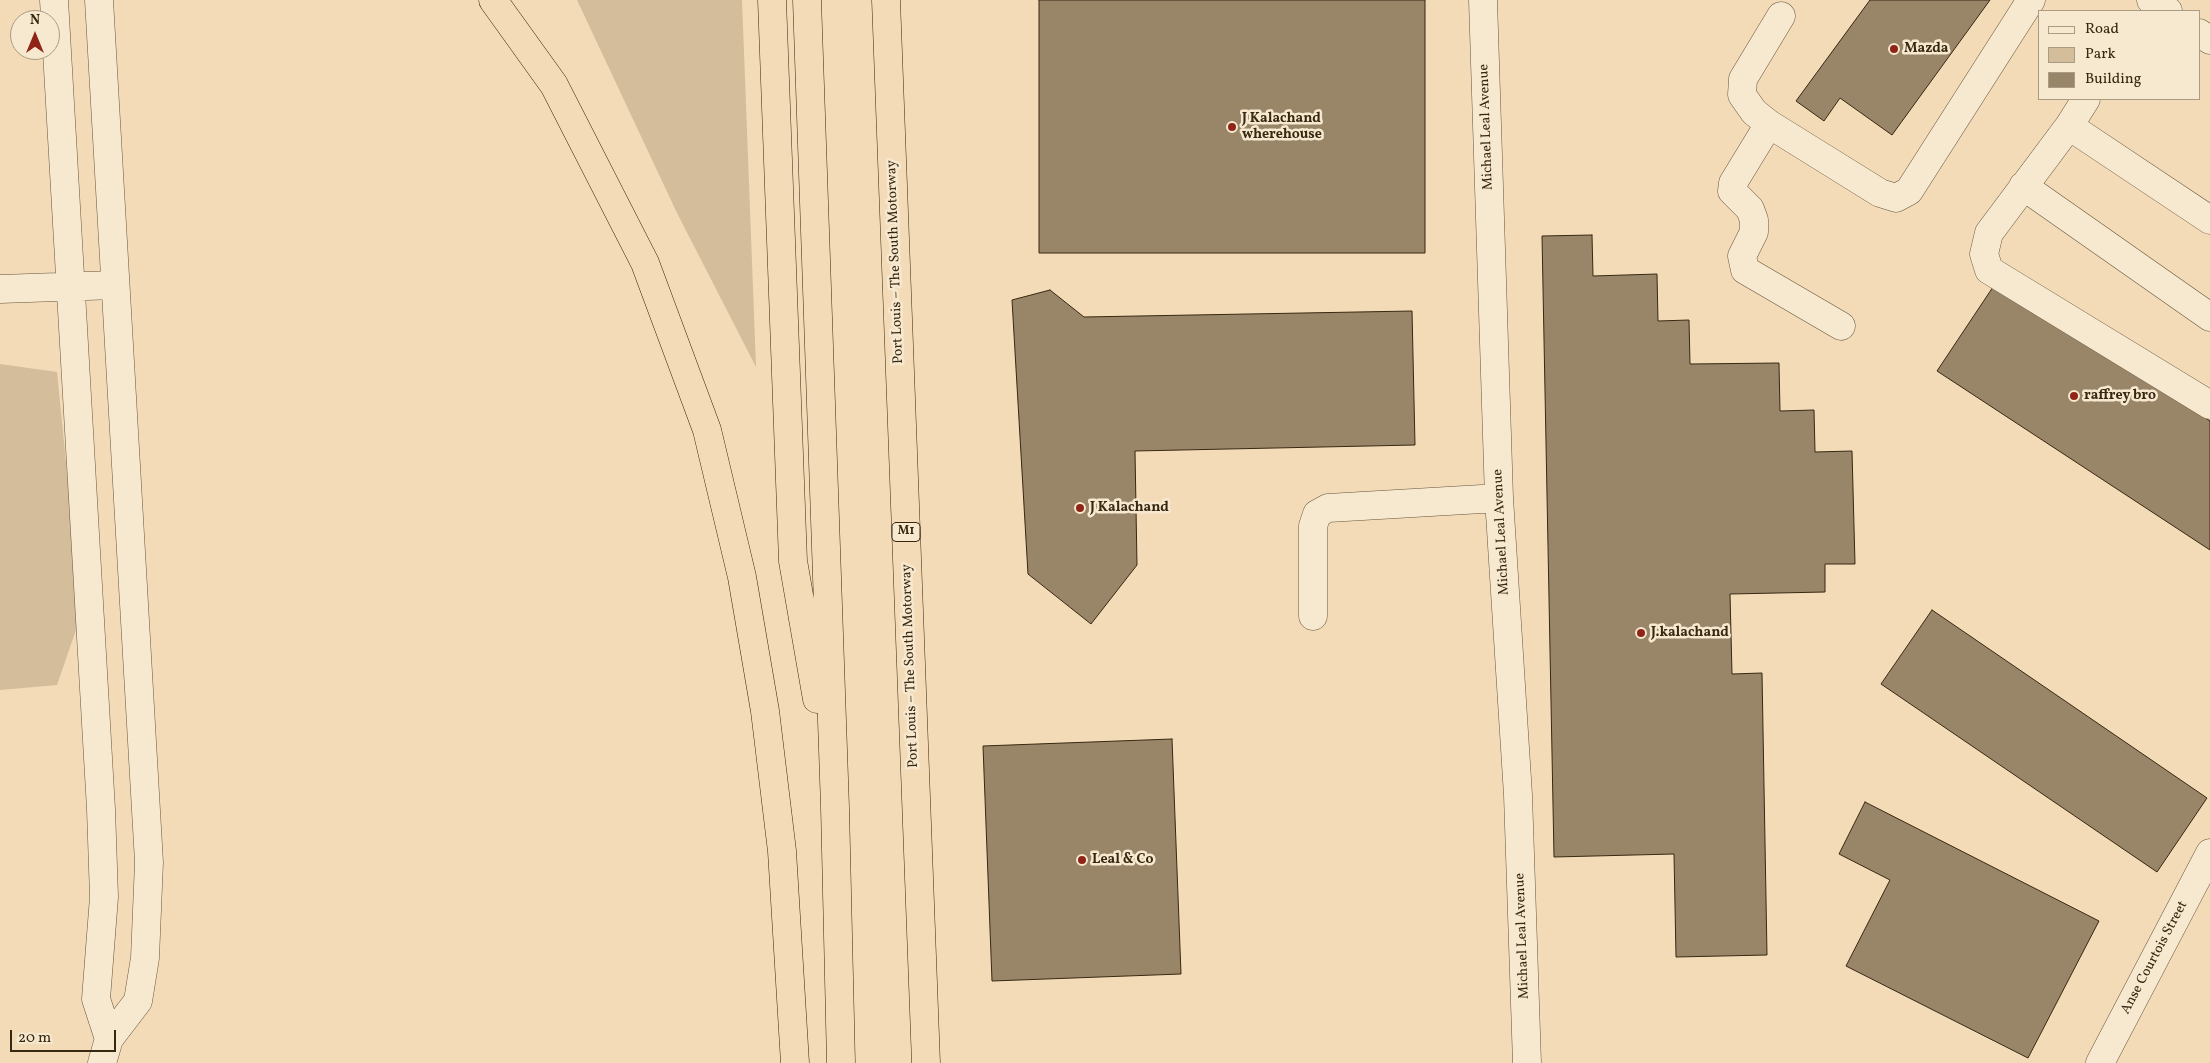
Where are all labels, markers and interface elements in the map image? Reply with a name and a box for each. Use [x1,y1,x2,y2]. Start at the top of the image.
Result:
north arrow [10,10,60,60]
legend [2038,10,2200,100]
text: N [30,11,40,30]
text: Road [2085,19,2119,40]
place label: Mazda [1904,41,1948,57]
marker: Mazda [1888,43,1900,55]
text: Park [2085,44,2116,65]
street label: Michael Leal Avenue [1476,64,1498,190]
text: Building [2085,69,2141,90]
place label: J Kalachand wherehouse [1242,111,1322,144]
marker: J Kalachand wherehouse [1226,121,1238,133]
street label: Port Louis – The South Motorway [884,160,908,364]
place label: raffrey bro [2084,388,2156,404]
marker: raffrey bro [2068,390,2080,402]
street label: Michael Leal Avenue [1490,468,1514,596]
place label: J Kalachand [1090,500,1169,516]
marker: J Kalachand [1074,502,1086,514]
road number: M1 [892,522,920,542]
street label: Port Louis – The South Motorway [899,564,923,768]
place label: J.kalachand [1651,625,1729,641]
marker: J.kalachand [1635,627,1647,639]
place label: Leal & Co [1092,852,1153,868]
marker: Leal & Co [1076,854,1088,866]
street label: Michael Leal Avenue [1512,873,1534,999]
street label: Anse Courtois Street [2118,898,2192,1018]
scale bar [12,1020,119,1052]
text: 20 m [18,1028,51,1049]

